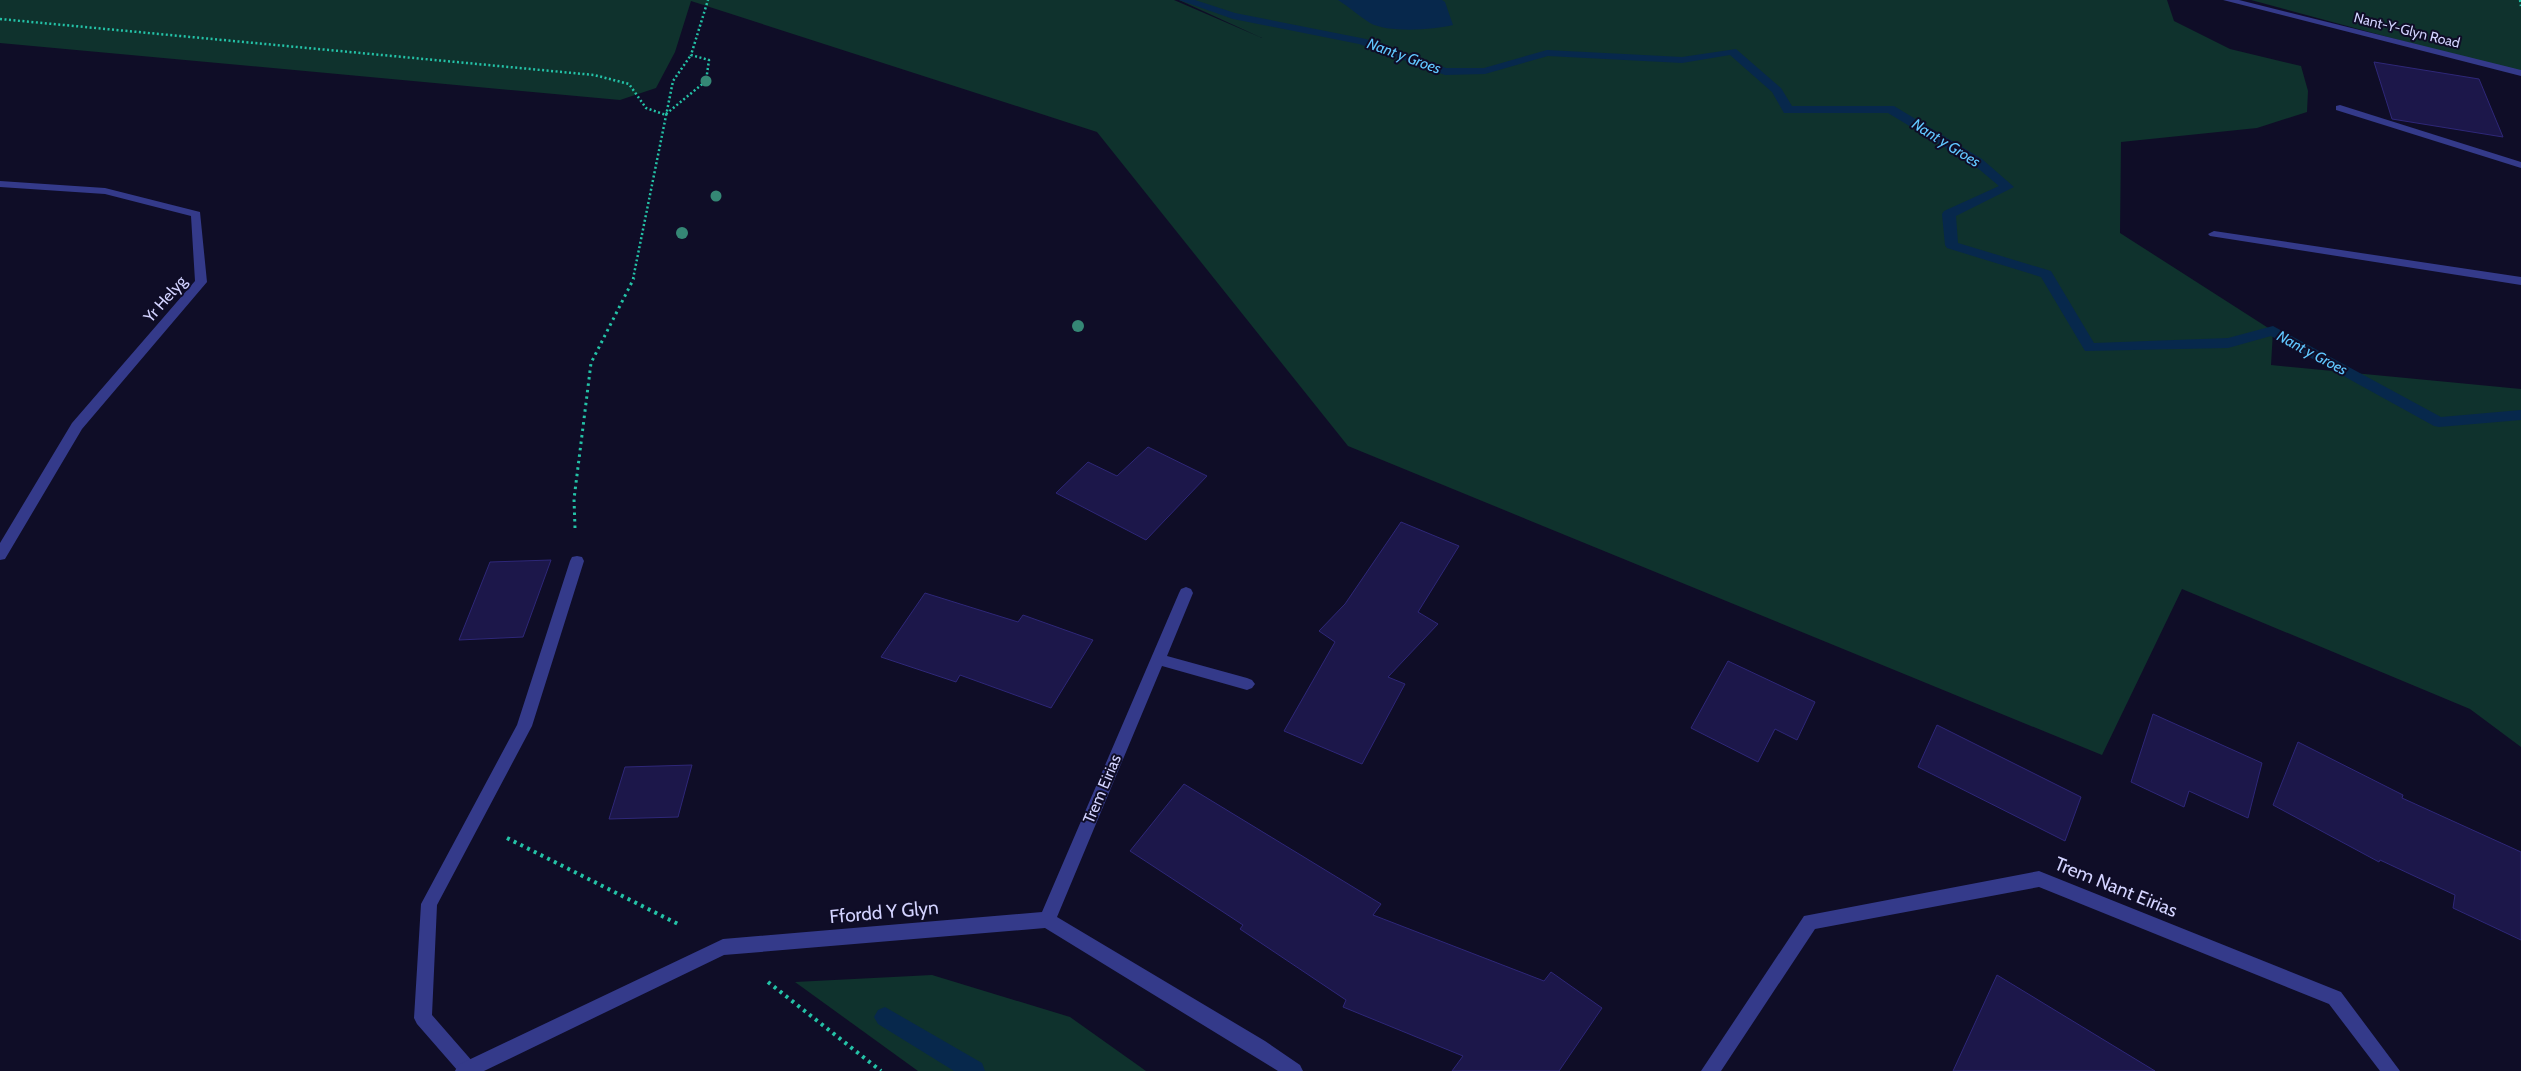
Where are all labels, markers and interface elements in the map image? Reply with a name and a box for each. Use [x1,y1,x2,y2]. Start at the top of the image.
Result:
street label: Nant-Y-Glyn Road [2352,8,2462,52]
water label: Nant y Groes [1365,34,1443,78]
water label: Nant y Groes [1909,115,1984,171]
street label: Yr Helyg [139,271,191,327]
water label: Nant y Groes [2274,327,2350,379]
street label: Trem Eirias [1079,751,1125,826]
street label: Trem Nant Eirias [2051,852,2181,922]
street label: Ffordd Y Glyn [828,896,940,928]

